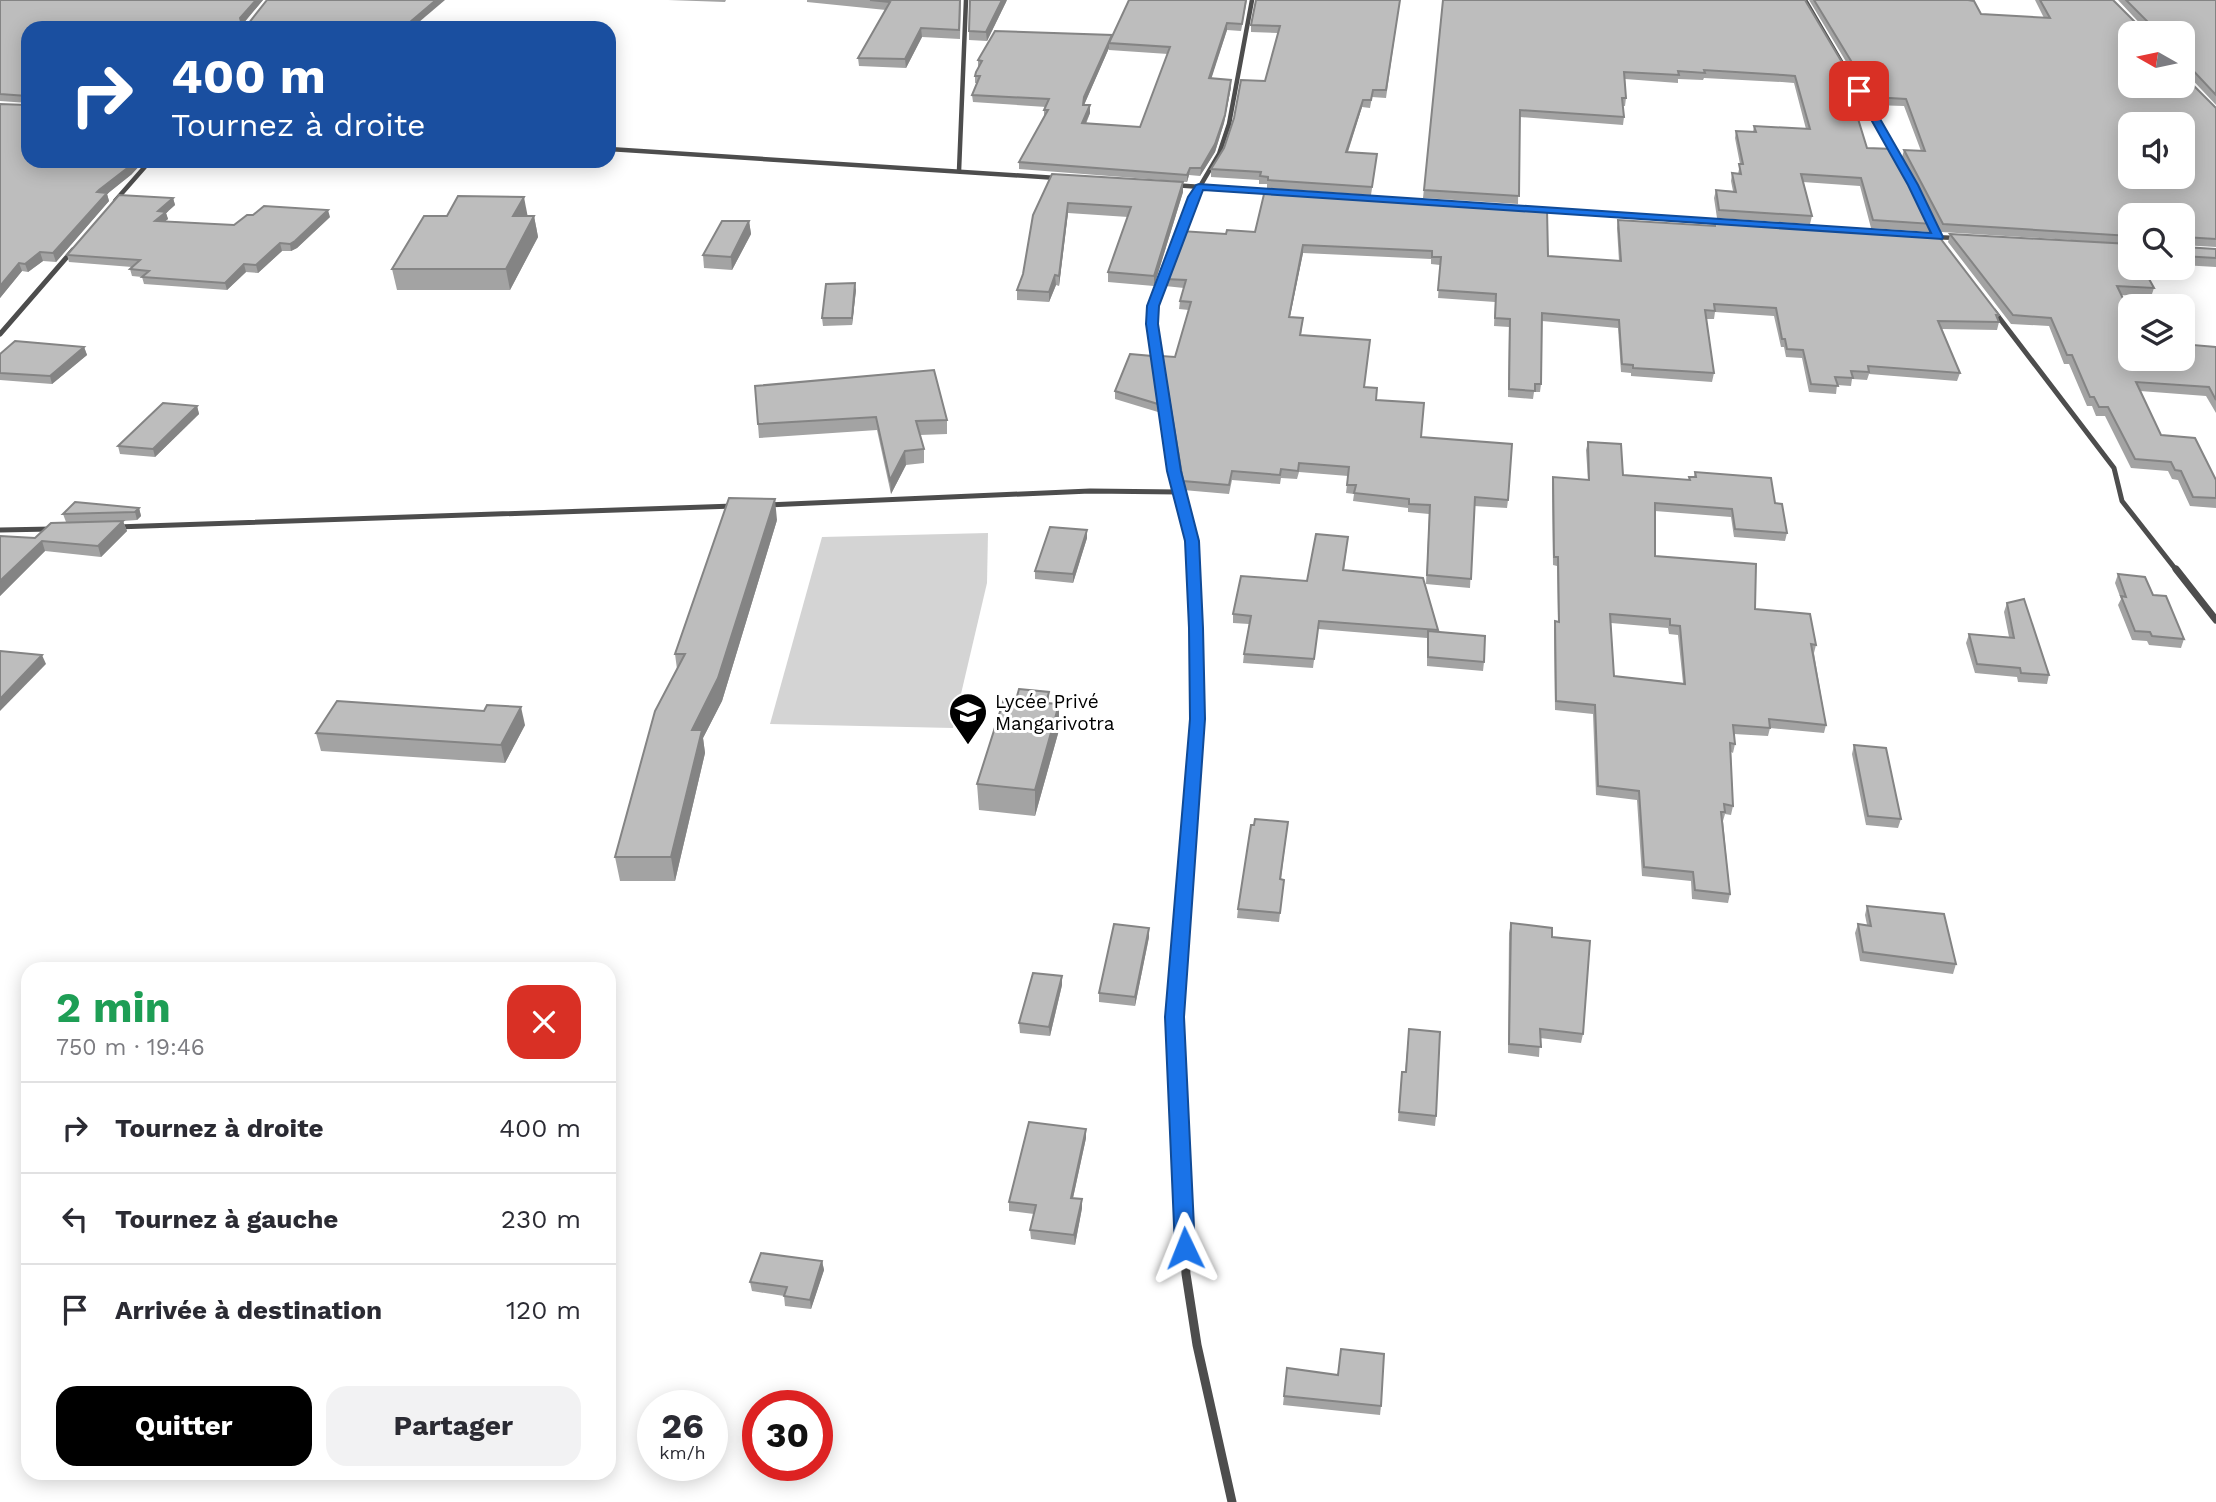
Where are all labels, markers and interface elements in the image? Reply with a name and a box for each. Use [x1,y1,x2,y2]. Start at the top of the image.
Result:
north arrow [2118,21,2194,98]
map controls [2118,21,2195,371]
text: 400 m [171,47,326,105]
icon: right [56,49,147,140]
pin [1829,61,1889,121]
icon: arrive [1840,72,1878,110]
text: Tournez à droite [171,106,426,144]
button: sound [2118,112,2195,189]
button: search [2118,203,2195,280]
button: layers [2118,294,2195,371]
place label: Lycée Privé Mangarivotra [995,690,1115,735]
school or university icon: Lycée Privé Mangarivotra [947,691,989,746]
text: 2 min [56,983,171,1032]
button: close [507,985,581,1059]
text: 750 m · 19:46 [56,1034,205,1061]
icon: right [56,1109,94,1147]
text: Tournez à droite [115,1113,324,1143]
text: 400 m [499,1113,581,1143]
icon: left [56,1200,94,1238]
text: Tournez à gauche [115,1204,338,1234]
text: 230 m [501,1204,581,1234]
position arrow [1148,1211,1222,1285]
icon: arrive [56,1291,94,1329]
text: Arrivée à destination [115,1295,382,1325]
text: 120 m [506,1295,581,1325]
button: Quitter [56,1386,312,1466]
button: Partager [326,1386,581,1466]
speed limit sign: 30 [742,1390,833,1481]
text: 26 [661,1405,704,1447]
text: km/h [659,1442,706,1463]

